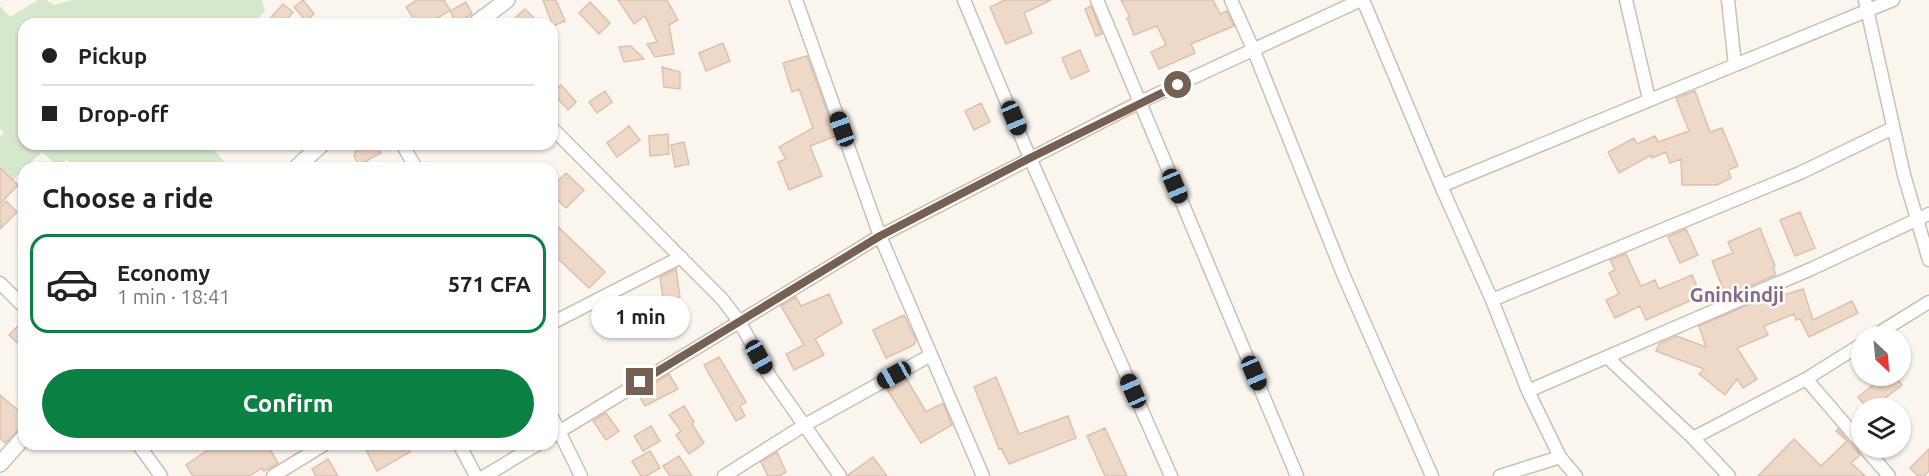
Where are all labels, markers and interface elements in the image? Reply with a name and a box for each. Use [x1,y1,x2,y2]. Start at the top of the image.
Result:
text: Pickup [78,43,147,68]
route start [1164,71,1191,98]
car [999,98,1029,138]
text: Drop-off [78,101,168,126]
car [827,109,857,149]
car [1160,166,1190,206]
text: Choose a ride [42,183,214,213]
icon: car [45,257,99,311]
text: Economy [117,260,210,285]
text: 571 CFA [448,271,531,296]
district label: Gninkindji [1690,283,1784,306]
text: 1 min · 18:41 [117,285,231,308]
callout: 1 min [590,295,690,337]
text: 1 min [615,305,666,328]
north arrow [1851,326,1911,386]
map controls [1851,326,1911,458]
car [742,337,776,377]
car [1239,353,1269,393]
car [874,358,914,392]
route end [626,368,653,395]
button: Confirm [42,369,534,438]
car [1117,371,1149,411]
button: layers [1851,398,1911,458]

